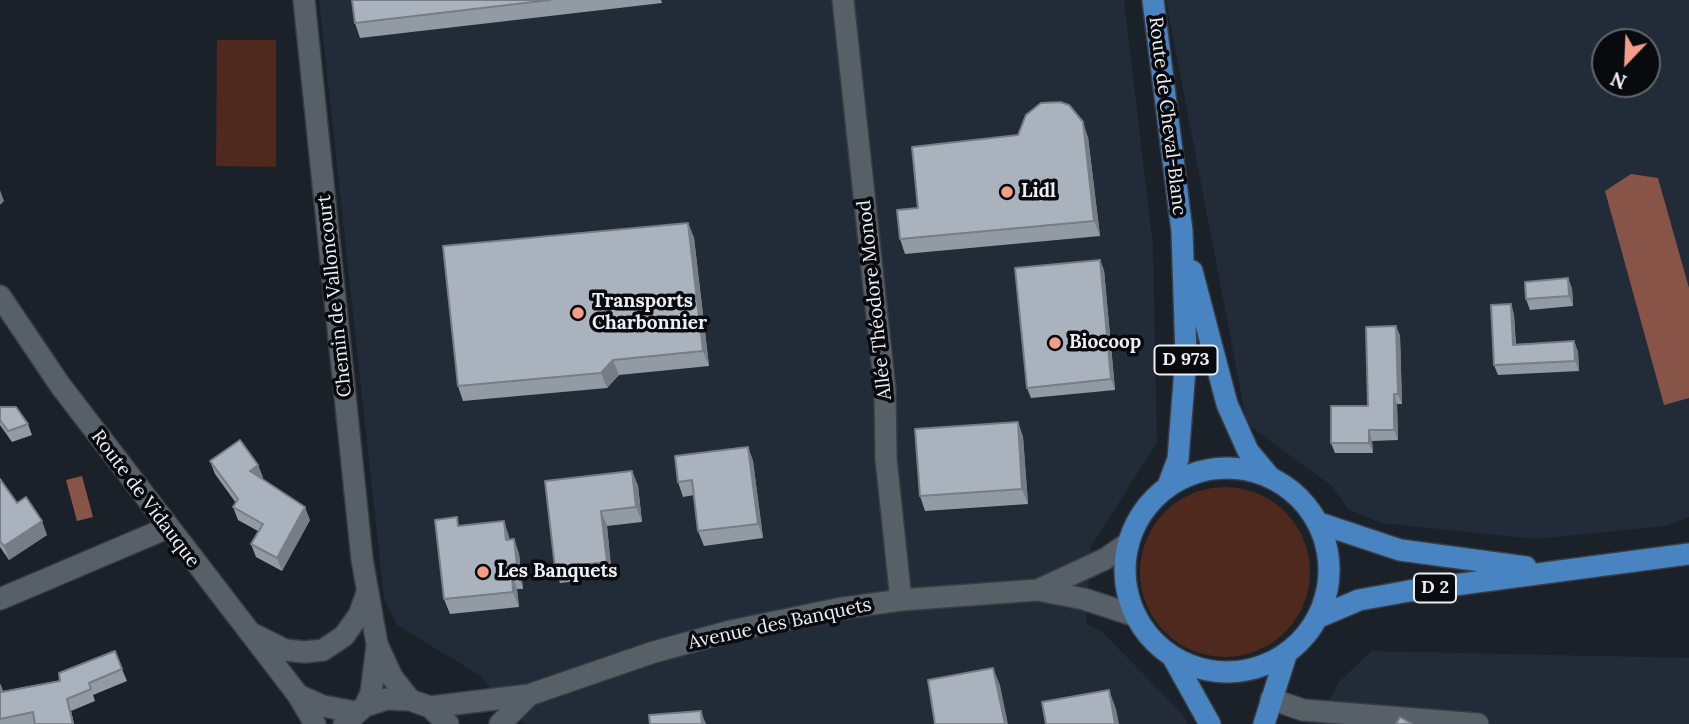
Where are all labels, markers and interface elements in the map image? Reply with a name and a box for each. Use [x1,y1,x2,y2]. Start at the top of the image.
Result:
street label: Route de Cheval-Blanc [1143,15,1191,217]
north arrow [1591,28,1661,98]
text: N [1607,67,1630,94]
place label: Lidl [1021,181,1056,203]
marker: Lidl [999,184,1015,200]
street label: Chemin de Valloncourt [313,194,357,398]
street label: Allée Théodore Monod [853,199,897,401]
place label: Transports Charbonnier [592,291,707,335]
marker: Transports Charbonnier [570,305,586,321]
place label: Biocoop [1069,332,1141,354]
marker: Biocoop [1047,335,1063,351]
road number: D 973 [1154,346,1218,374]
street label: Route de Vidauque [86,426,204,572]
place label: Les Banquets [497,561,617,583]
marker: Les Banquets [475,564,491,580]
road number: D 2 [1414,574,1456,602]
street label: Avenue des Banquets [686,593,874,655]

